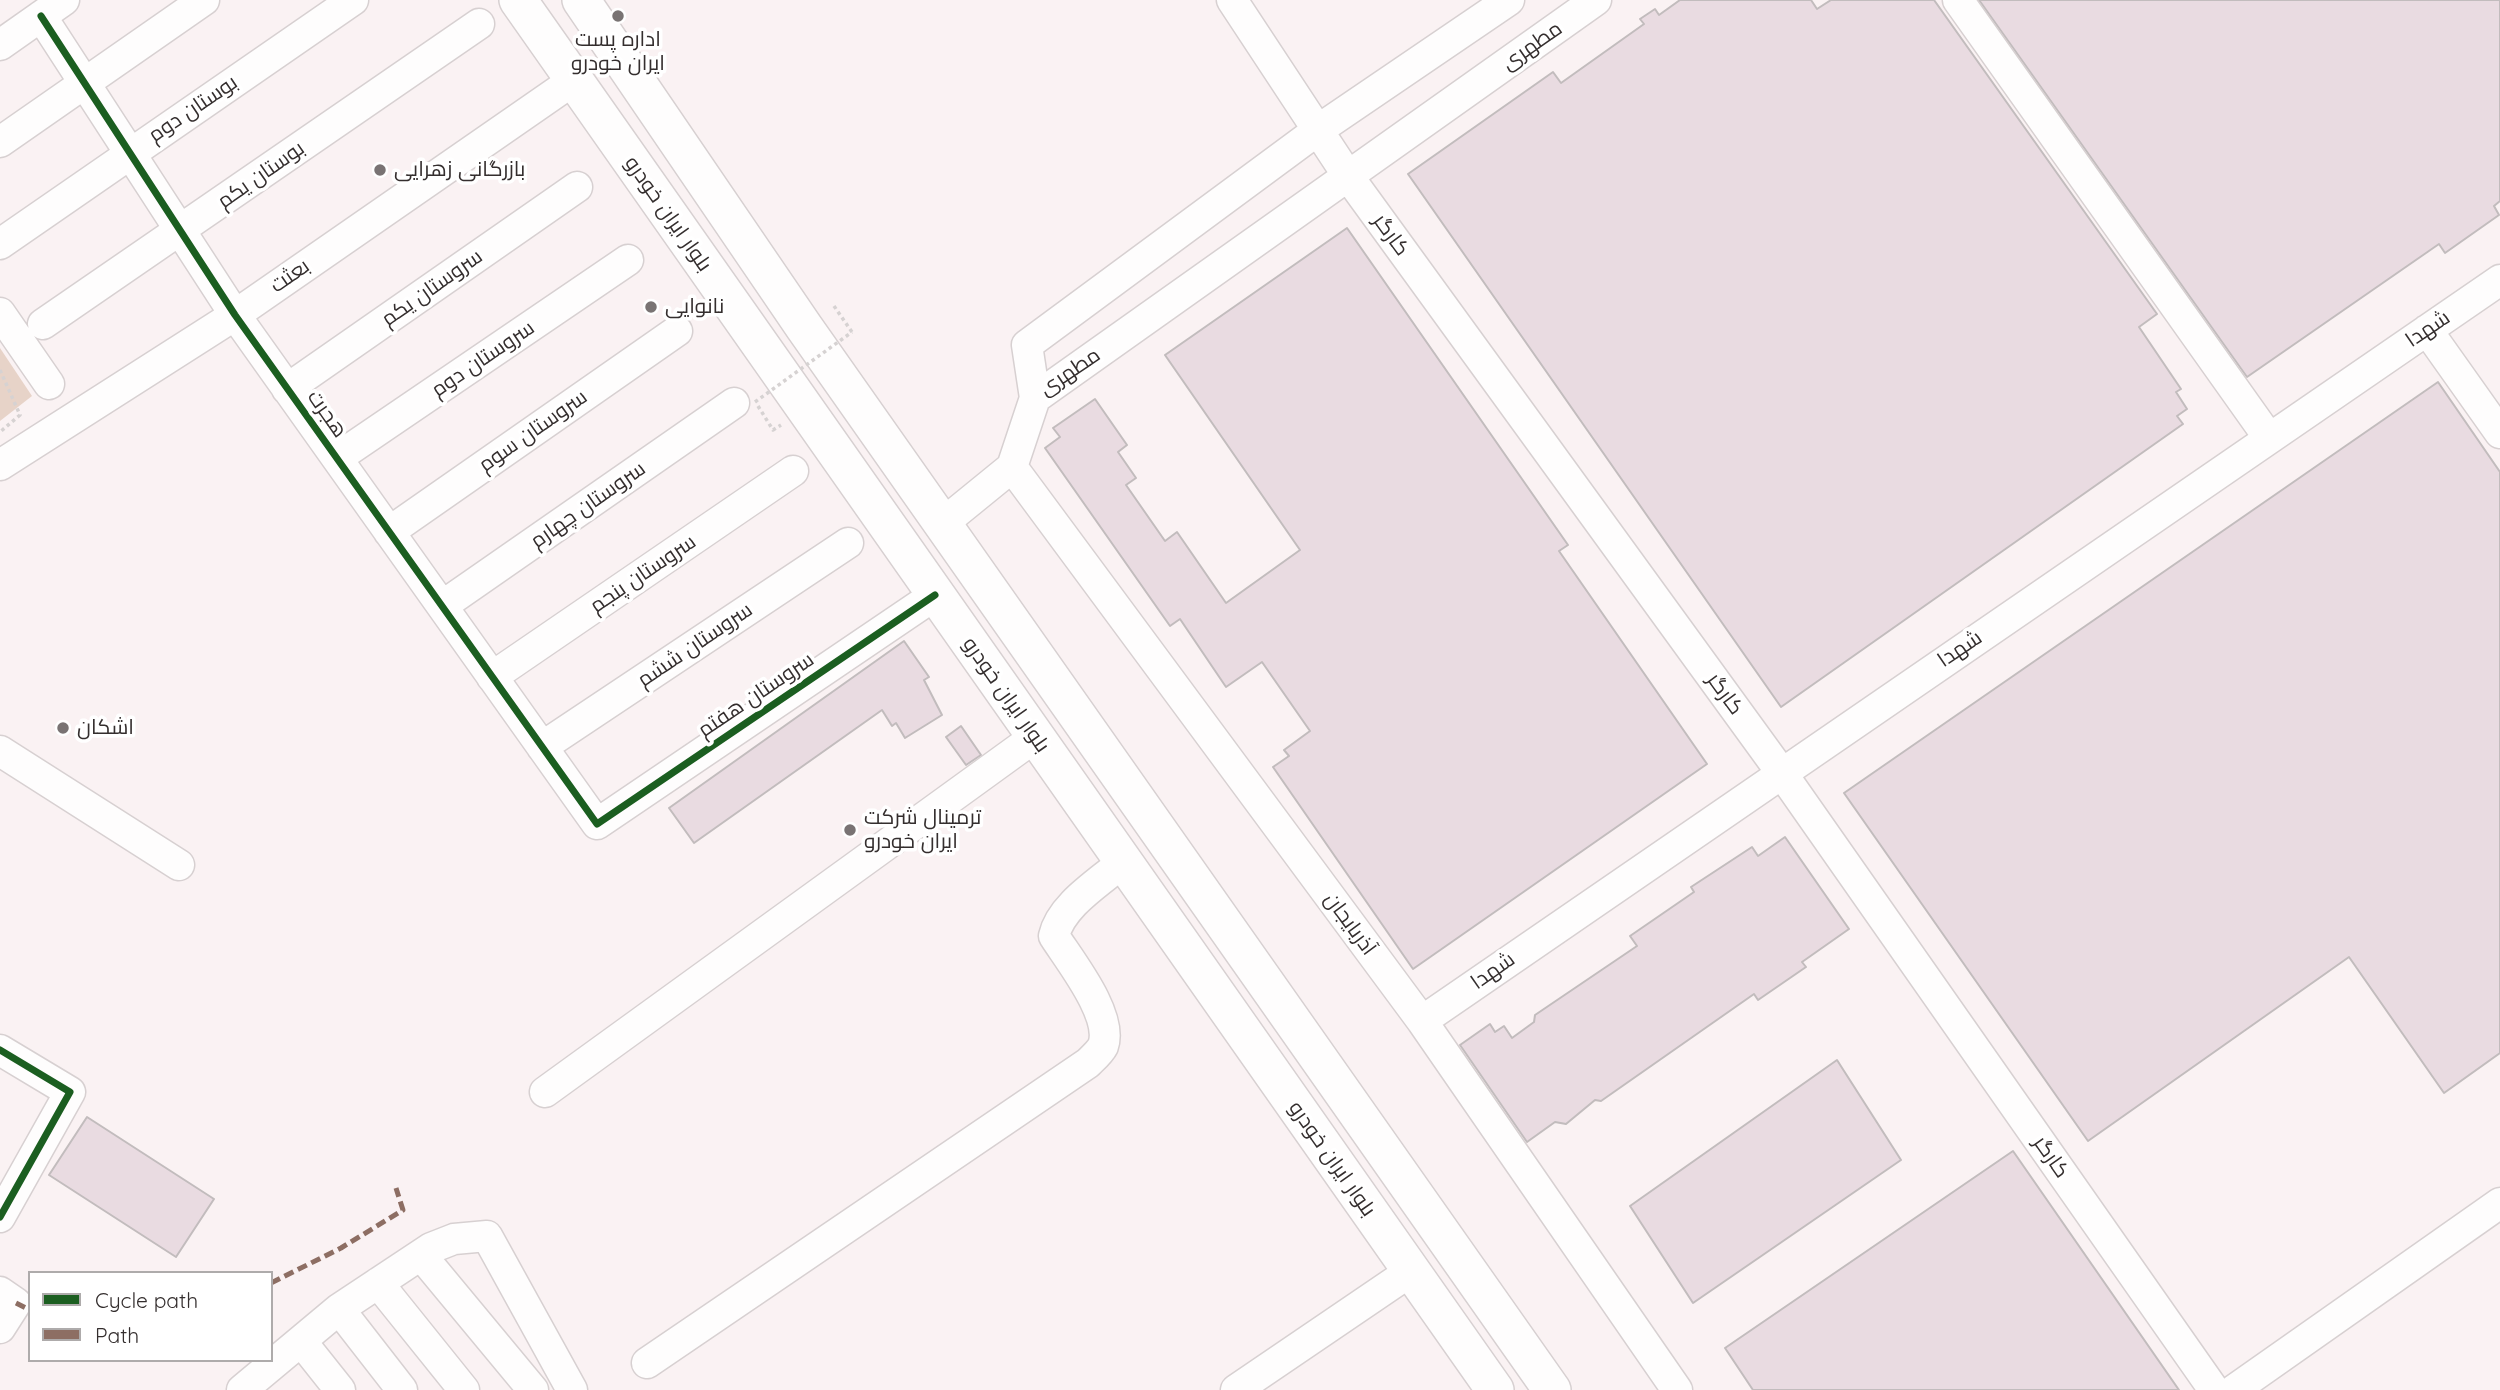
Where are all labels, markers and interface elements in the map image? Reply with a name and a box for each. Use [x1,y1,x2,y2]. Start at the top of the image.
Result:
marker: اداره پست ایران خودرو [610,8,626,24]
street label: مطهری [1497,16,1567,76]
place label: اداره پست ایران خودرو [571,27,665,77]
street label: بوستان دوم [144,70,242,148]
street label: بوستان یکم [213,136,309,214]
street label: بلوار ایران خودرو [619,152,717,276]
place label: بازرگانی زهرایی [394,157,525,183]
marker: بازرگانی زهرایی [372,162,388,178]
street label: کارگر [1367,209,1415,261]
street label: سروستان یکم [377,244,487,332]
street label: بعثت [265,254,315,298]
place label: نانوایی [665,294,724,320]
marker: نانوایی [643,299,659,315]
street label: شهدا [2401,305,2455,353]
street label: سروستان دوم [427,315,539,403]
street label: مطهری [1035,342,1105,402]
street label: سروستان سوم [474,384,592,478]
street label: هجرت [302,385,352,443]
street label: سروستان چهارم [526,456,650,554]
street label: سروستان پنجم [585,529,701,619]
street label: سروستان ششم [633,597,757,693]
street label: شهدا [1933,625,1987,673]
street label: بلوار ایران خودرو [957,633,1055,757]
street label: سروستان هفتم [693,647,819,743]
street label: کارگر [1701,668,1749,720]
place label: اشکان [77,715,134,741]
marker: اشکان [55,720,71,736]
place label: ترمینال شرکت ایران خودرو [864,805,981,855]
marker: ترمینال شرکت ایران خودرو [842,822,858,838]
street label: آذربایجان [1319,888,1381,960]
street label: شهدا [1466,947,1520,995]
street label: بلوار ایران خودرو [1283,1097,1381,1221]
street label: کارگر [2028,1131,2074,1183]
legend [28,1271,273,1362]
text: Cycle path [95,1287,198,1313]
text: Path [95,1322,139,1348]

